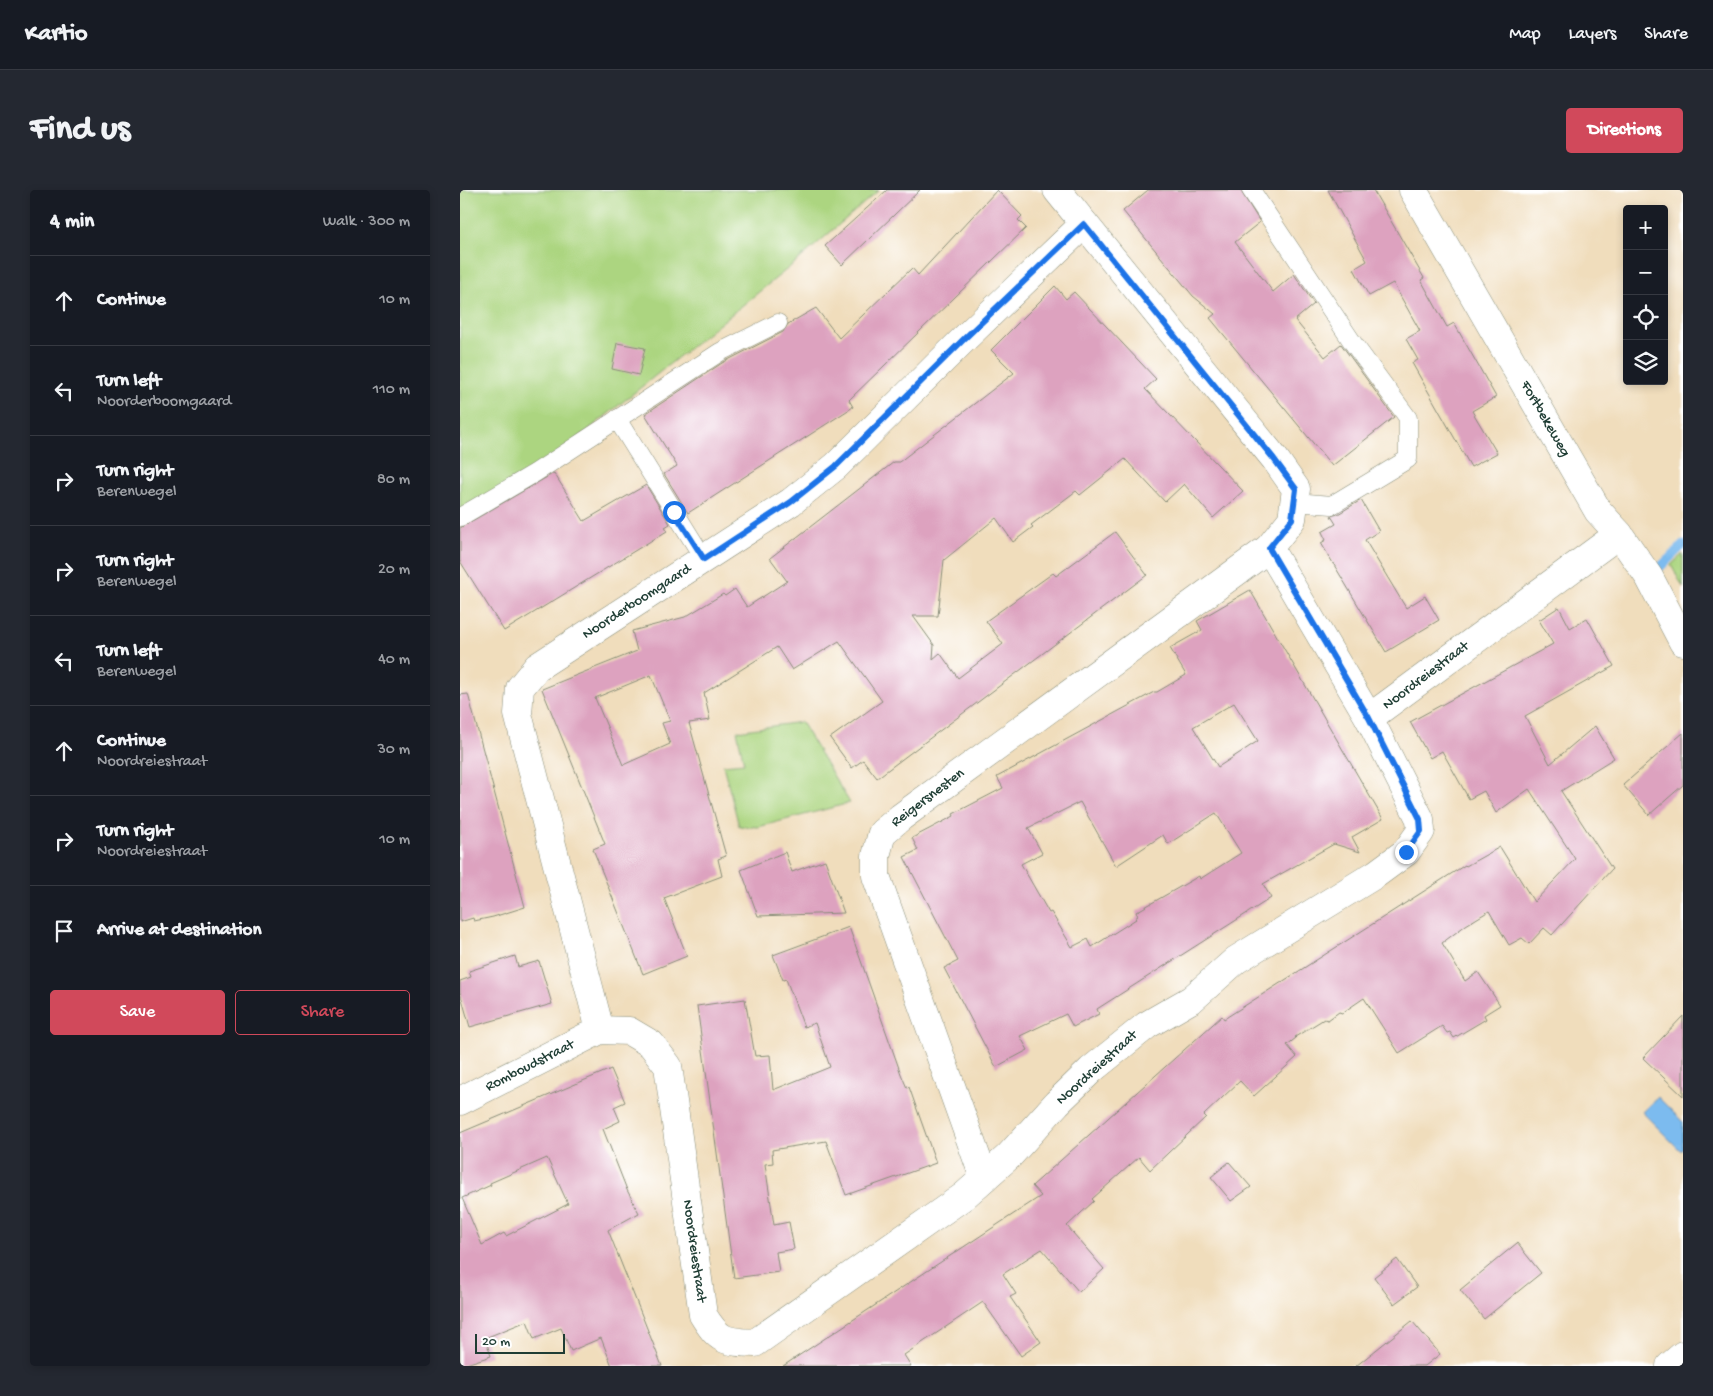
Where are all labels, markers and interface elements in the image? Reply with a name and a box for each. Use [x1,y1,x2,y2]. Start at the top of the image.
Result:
text: Kartio [25,20,88,49]
text: Map [1509,24,1541,45]
text: Layers [1569,24,1616,45]
text: Share [1644,24,1688,45]
button: Directions [1566,108,1683,153]
text: Find us [30,110,130,151]
map controls [1623,205,1668,385]
button: + [1623,205,1668,250]
text: 4 min [50,210,94,235]
text: Walk · 300 m [323,213,410,232]
button: − [1623,250,1668,295]
icon: ahead [50,287,78,315]
text: Continue [97,289,166,312]
text: 10 m [379,291,410,310]
button: locate [1623,295,1668,340]
button: layers [1623,340,1668,385]
text: Turn left [97,370,161,393]
icon: left [50,377,78,405]
street label: Fortbekeweg [1515,377,1574,460]
text: 110 m [373,381,410,400]
text: Noorderboomgaard [97,393,231,412]
text: Turn right [97,460,173,483]
icon: right [50,467,78,495]
text: 80 m [377,471,410,490]
text: Berenwegel [97,483,177,502]
route start [663,501,686,524]
text: Turn right [97,550,173,573]
icon: right [50,557,78,585]
street label: Noorderboomgaard [579,560,696,644]
text: 20 m [378,561,410,580]
text: Berenwegel [97,573,177,592]
street label: Noordreiestraat [1379,637,1474,714]
text: Turn left [97,640,161,663]
icon: left [50,647,78,675]
text: 40 m [378,651,410,670]
text: Berenwegel [97,663,177,682]
text: Continue [97,730,166,753]
icon: ahead [50,737,78,765]
text: 30 m [377,741,410,760]
text: Noordreiestraat [97,753,207,772]
street label: Reigersnesten [888,765,968,831]
text: Turn right [97,820,173,843]
icon: right [50,827,78,855]
text: 10 m [379,831,410,850]
route end [1395,841,1418,864]
text: Noordreiestraat [97,843,207,862]
icon: arrive [50,917,78,945]
text: Arrive at destination [97,919,261,942]
button: Save [50,990,225,1035]
button: Share [235,990,410,1035]
street label: Noordreiestraat [1053,1026,1143,1109]
street label: Romboudstraat [482,1035,579,1096]
street label: Noordreiestraat [678,1199,710,1305]
scale bar [475,1331,565,1354]
text: 20 m [482,1334,510,1351]

